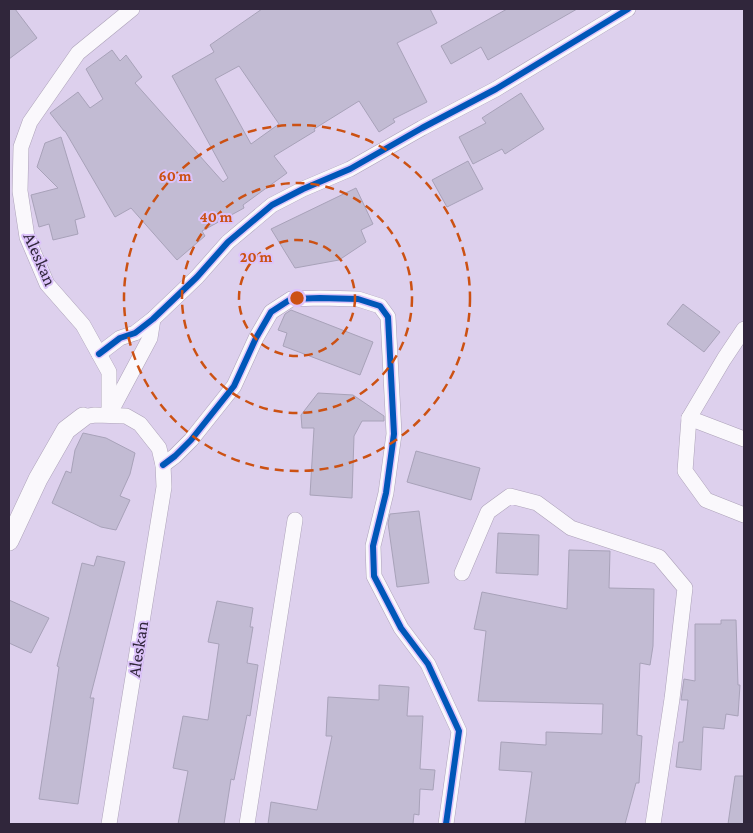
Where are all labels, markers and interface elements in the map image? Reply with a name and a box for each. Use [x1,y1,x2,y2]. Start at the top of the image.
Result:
text: 60 m [159,168,192,184]
text: 40 m [200,209,233,225]
street label: Aleskan [19,229,61,289]
text: 20 m [240,249,272,265]
centre of rings [288,289,306,307]
street label: Aleskan [124,619,152,678]

